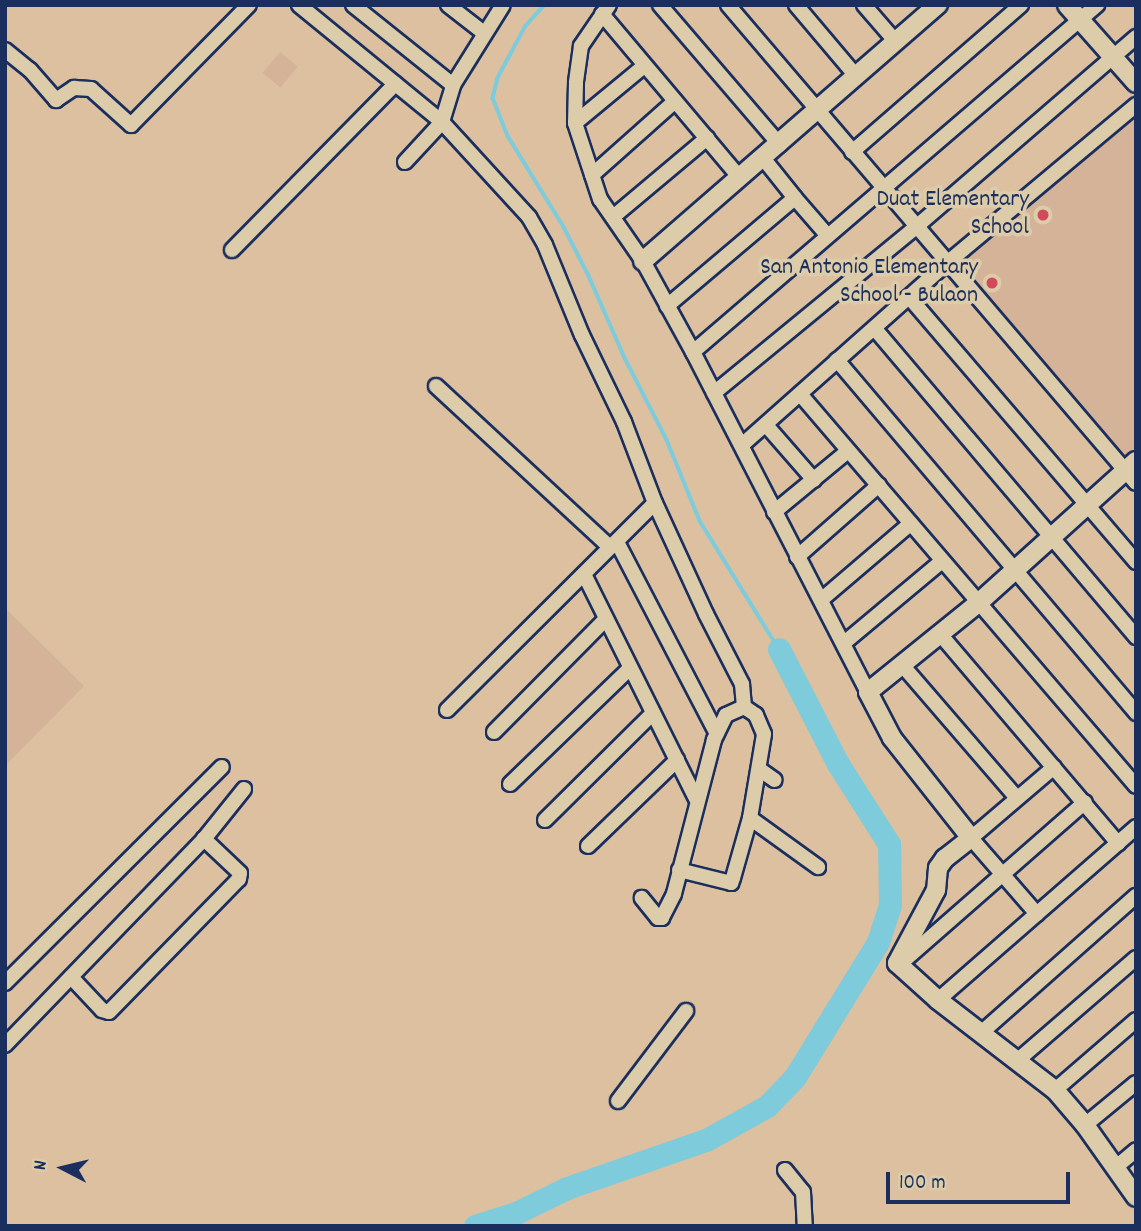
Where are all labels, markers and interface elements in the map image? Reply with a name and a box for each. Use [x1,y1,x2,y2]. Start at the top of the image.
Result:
place label: Duat Elementary School [877,187,1029,243]
marker: Duat Elementary School [1035,207,1051,223]
place label: San Antonio Elementary School - Bulaon [760,255,978,311]
marker: San Antonio Elementary School - Bulaon [984,275,1000,291]
north arrow [28,1133,98,1203]
scale bar [889,1158,1073,1202]
text: N [28,1159,56,1172]
text: 100 m [899,1169,946,1199]

